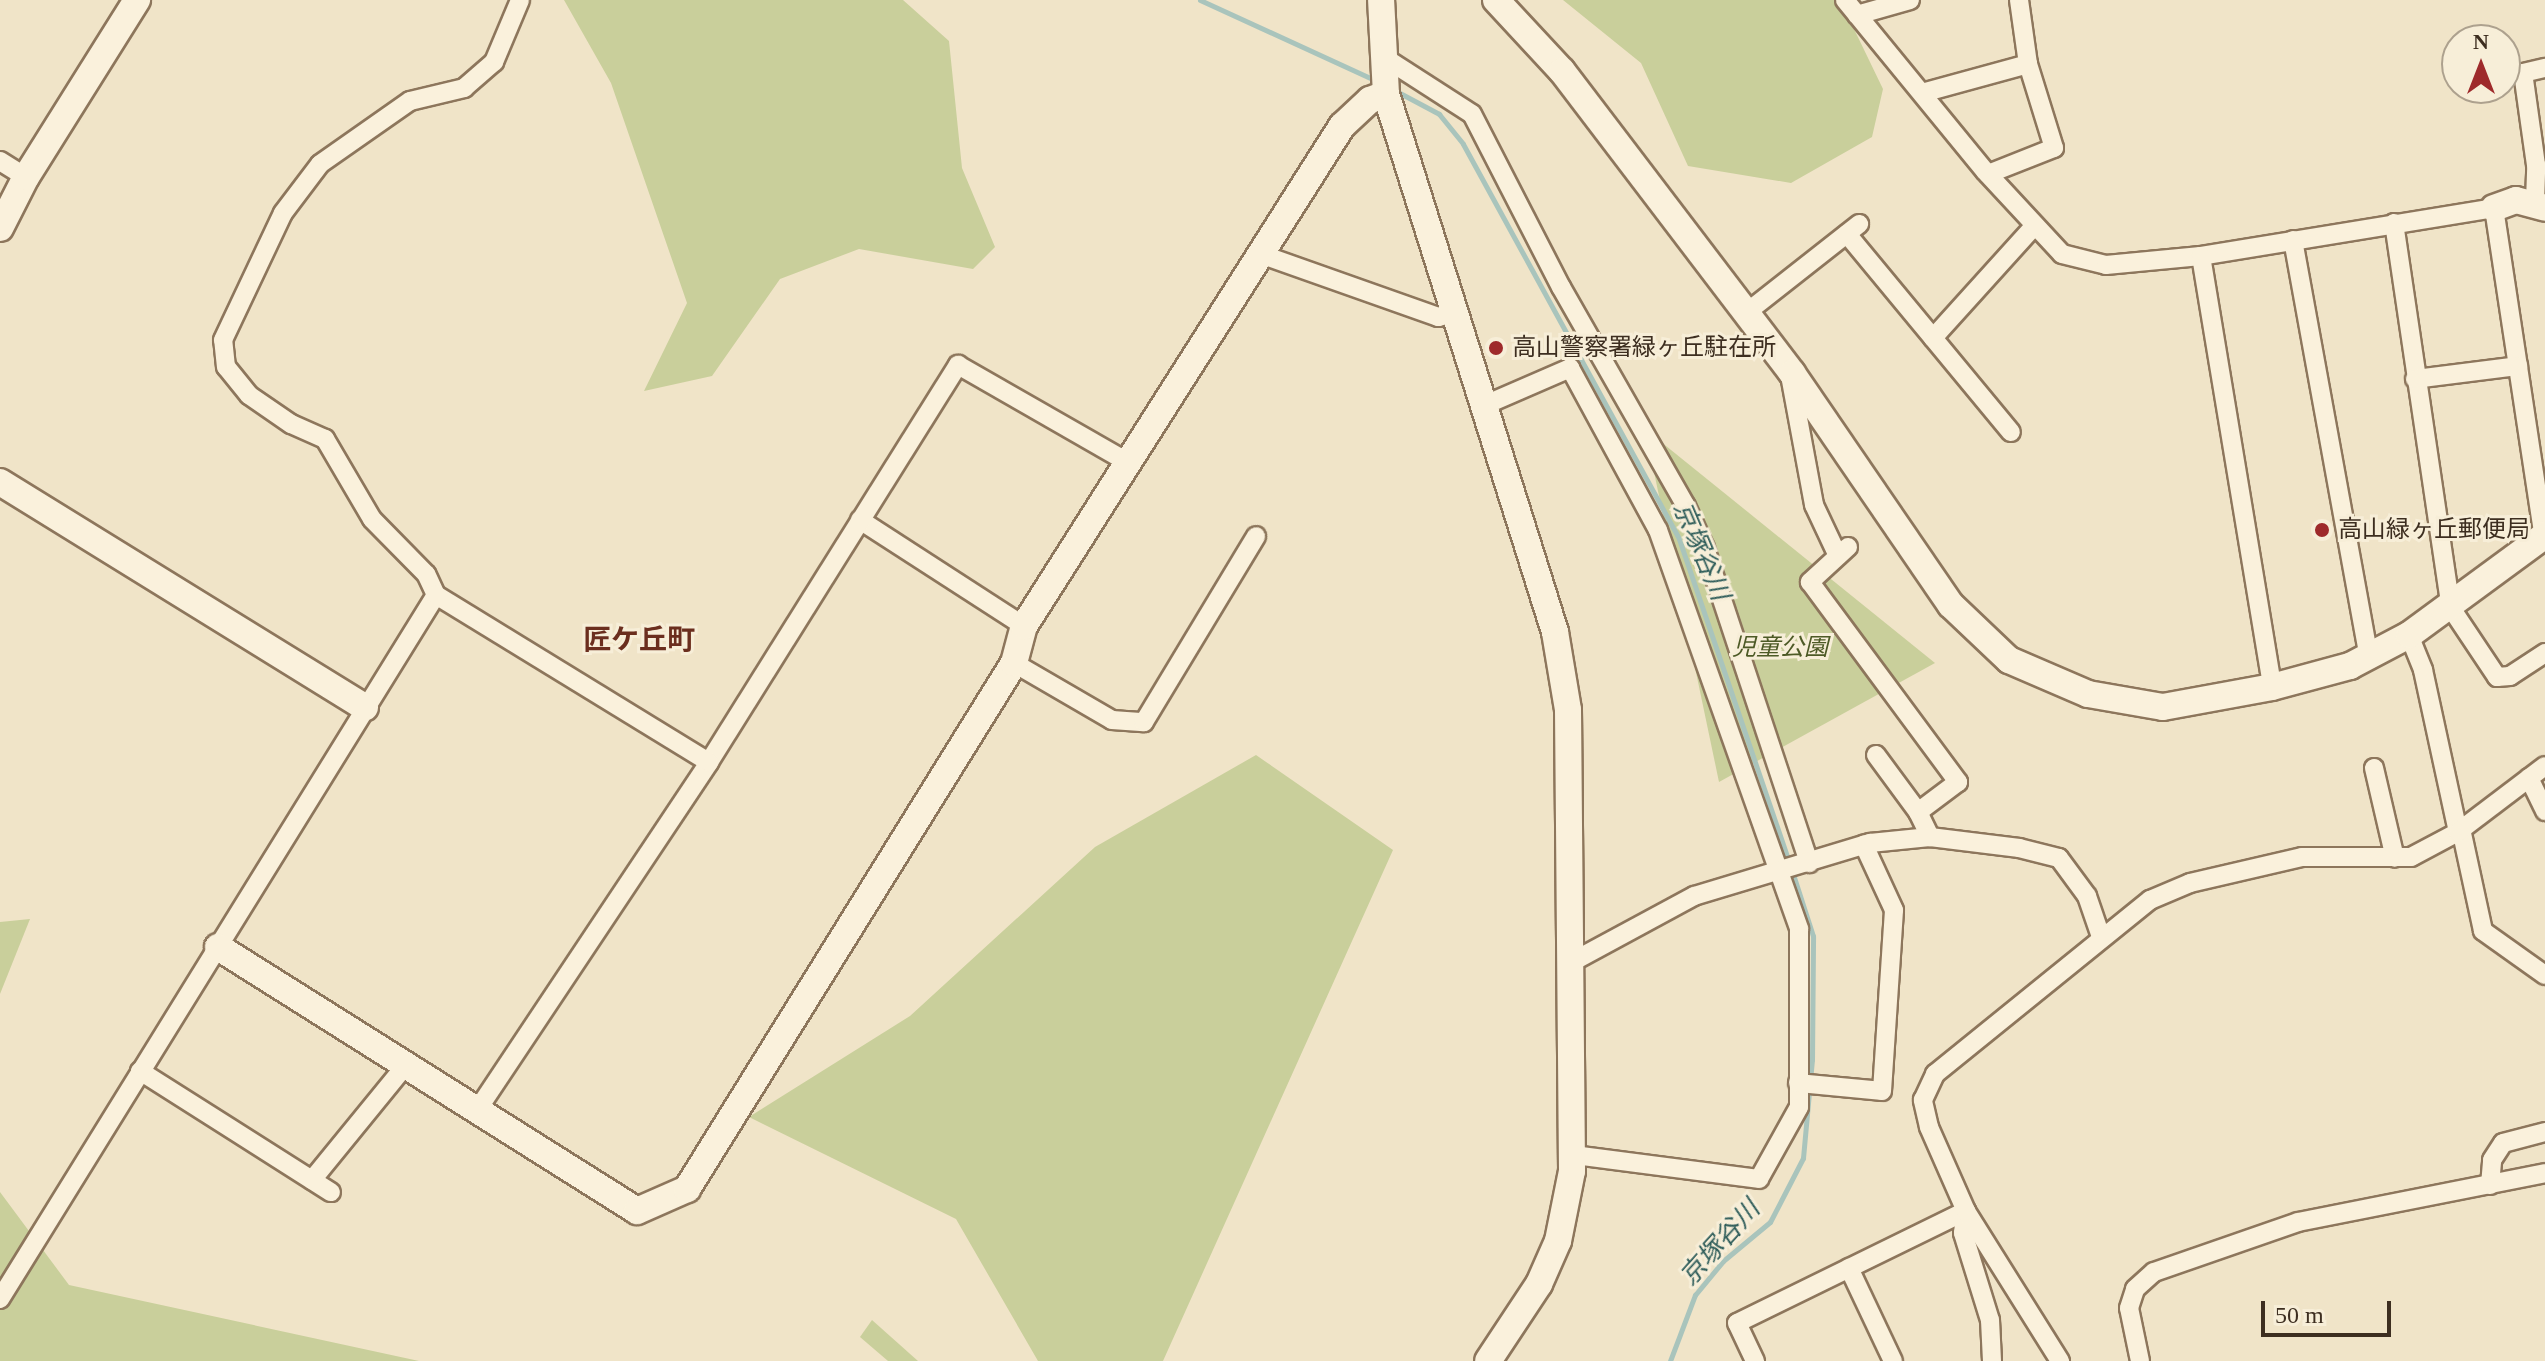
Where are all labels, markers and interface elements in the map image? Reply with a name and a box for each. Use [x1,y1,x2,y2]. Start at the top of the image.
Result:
north arrow [2441,24,2521,104]
text: N [2473,29,2489,54]
place label: 高山警察署緑ヶ丘駐在所 [1512,334,1776,362]
marker: 高山警察署緑ヶ丘駐在所 [1487,339,1505,357]
water label: 京塚谷川 [1666,497,1736,605]
place label: 高山緑ヶ丘郵便局 [2338,516,2530,544]
marker: 高山緑ヶ丘郵便局 [2313,521,2331,539]
district label: 匠ケ丘町 [583,623,695,657]
park label: 児童公園 [1732,634,1828,662]
water label: 京塚谷川 [1674,1194,1766,1292]
scale bar [2265,1285,2395,1335]
text: 50 m [2275,1302,2324,1328]

